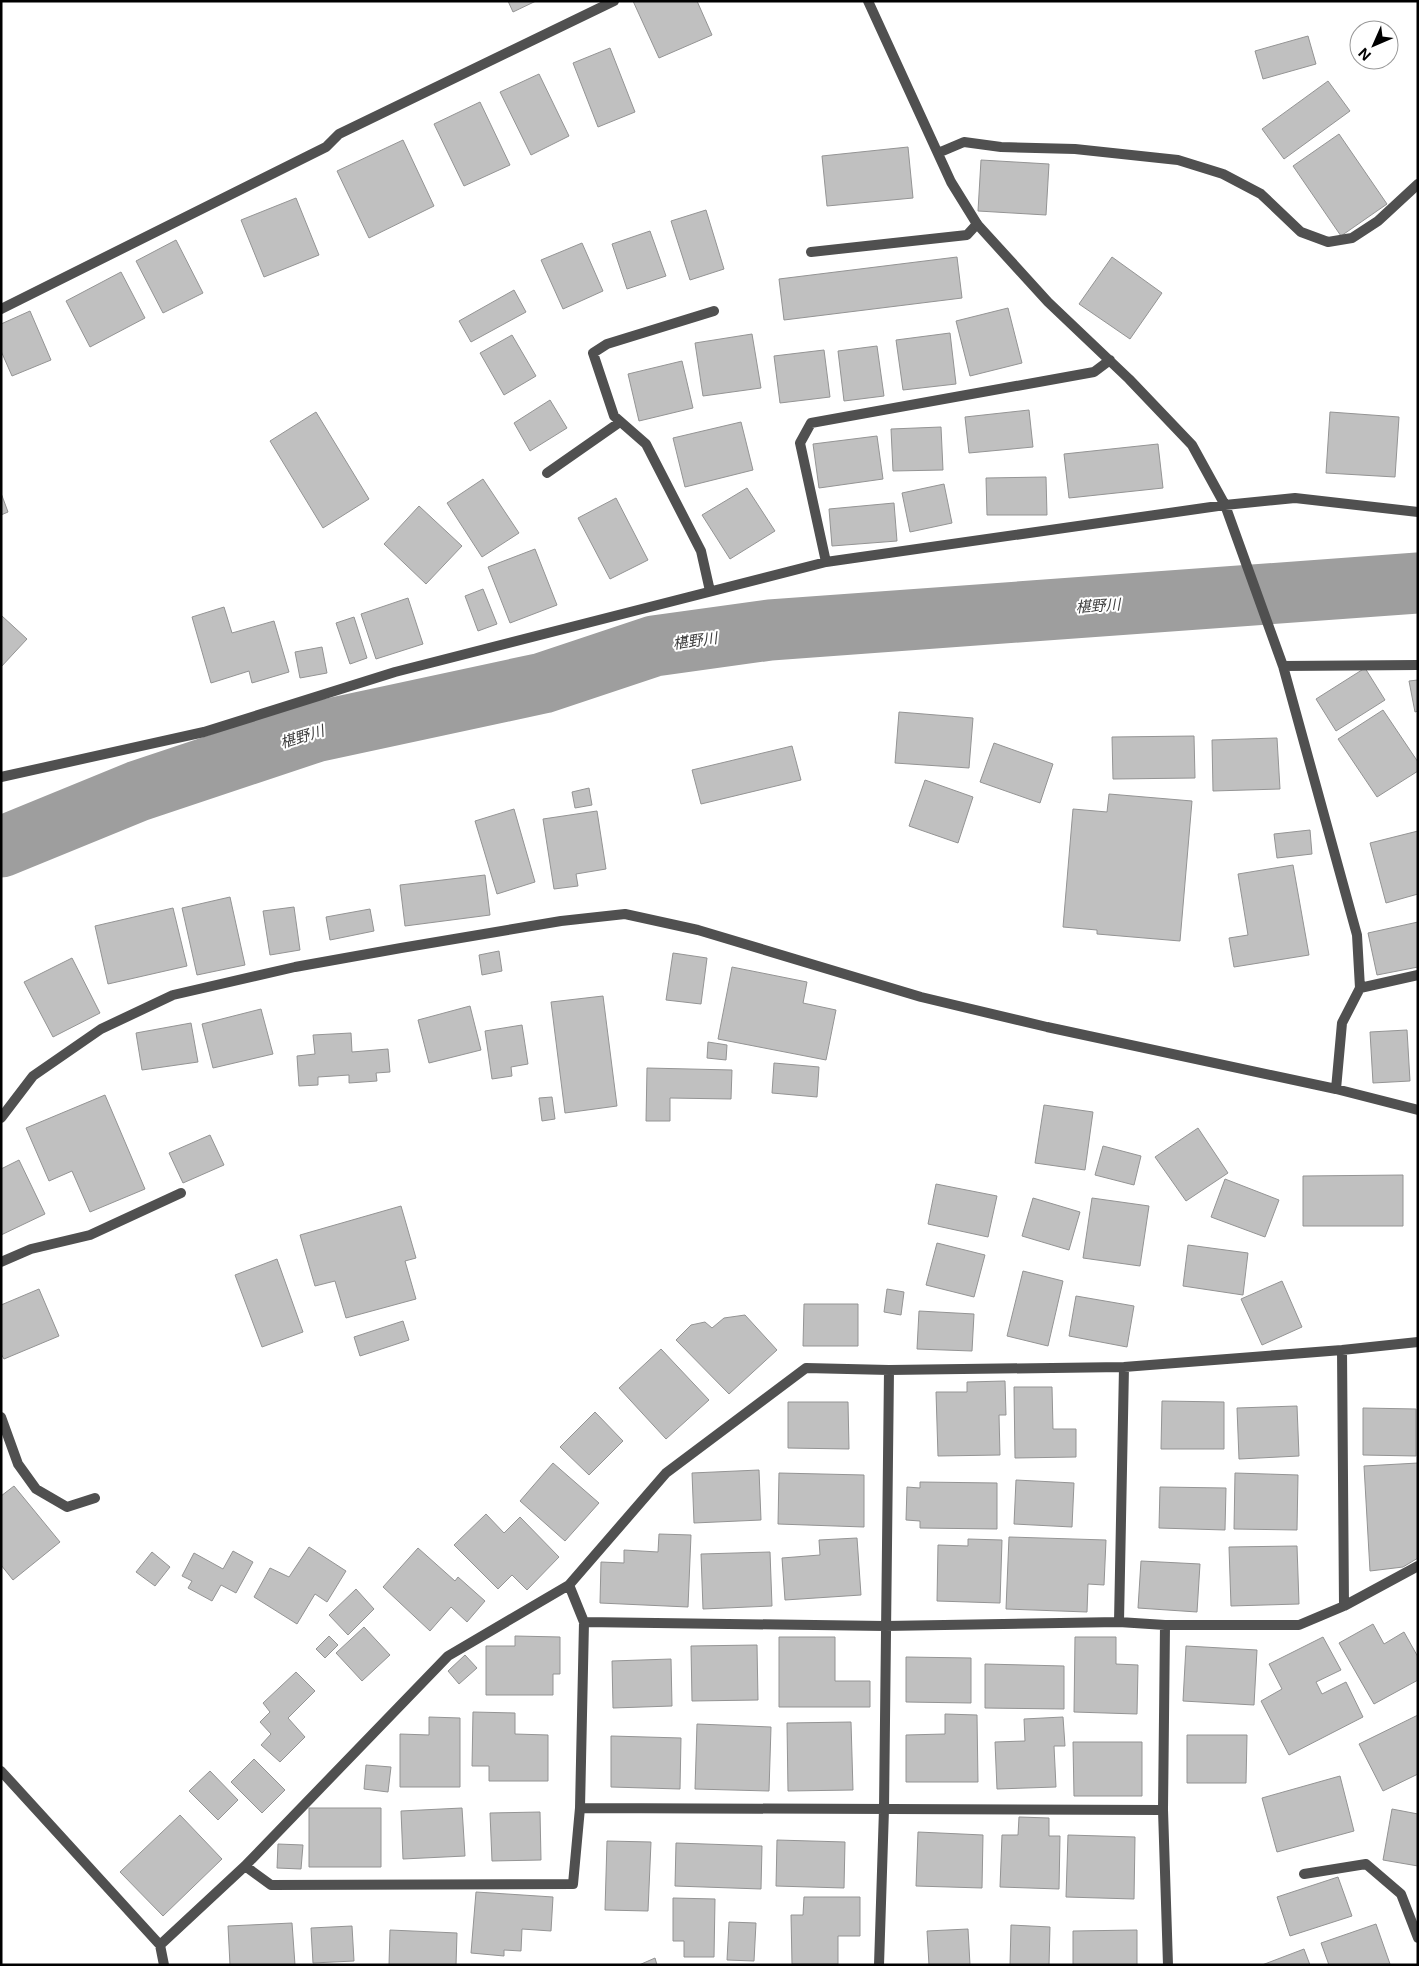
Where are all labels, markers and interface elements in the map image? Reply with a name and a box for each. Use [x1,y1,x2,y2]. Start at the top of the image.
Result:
north arrow [1349,20,1399,70]
text: N [1355,45,1374,64]
water label: 椹野川 [1075,594,1123,617]
water label: 椹野川 [671,628,721,653]
water label: 椹野川 [278,720,328,752]

